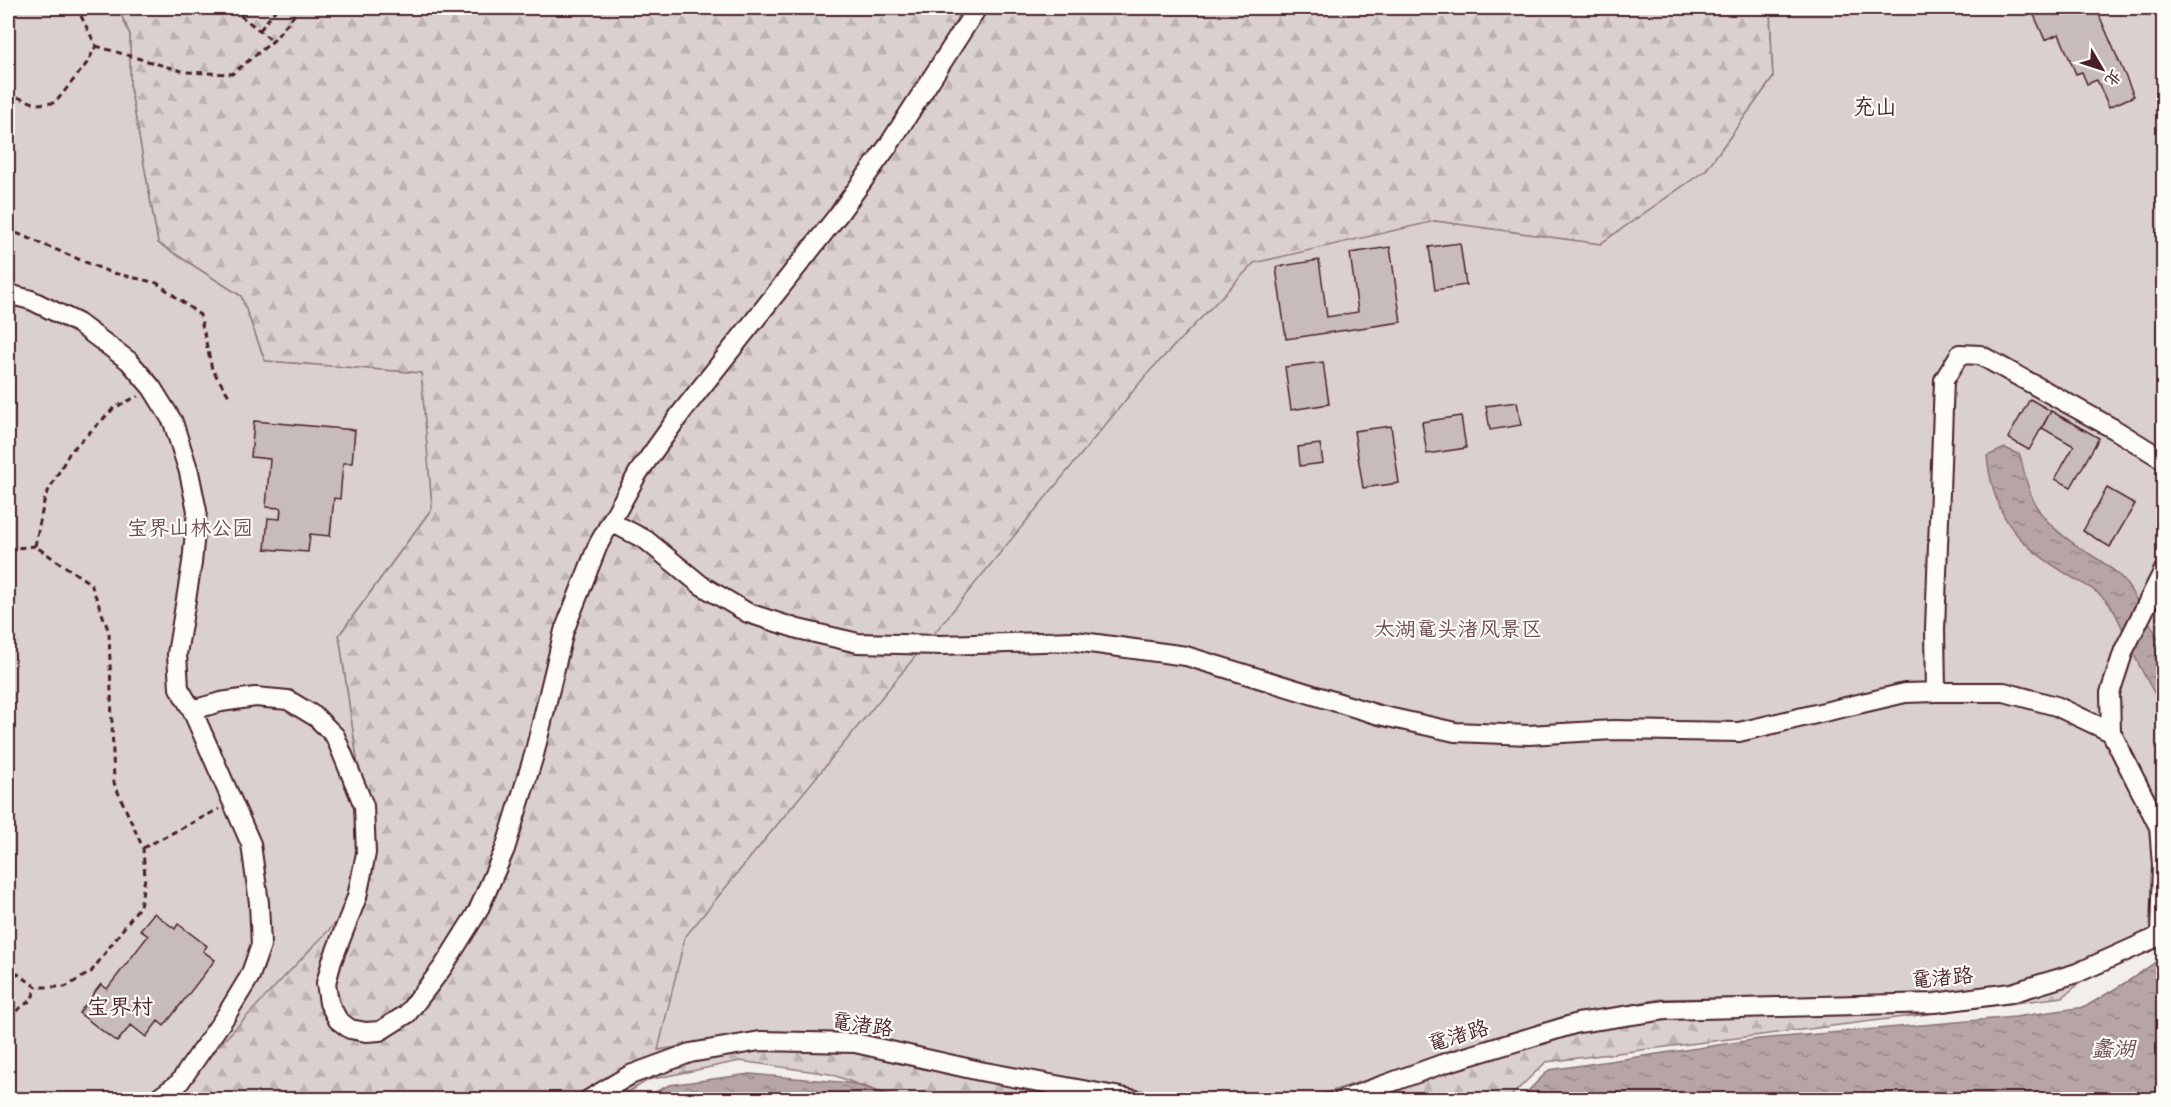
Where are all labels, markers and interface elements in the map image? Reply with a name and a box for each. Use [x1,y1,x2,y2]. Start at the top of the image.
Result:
north arrow [2072,39,2132,99]
text: 北 [2099,65,2126,91]
district label: 充山 [1853,92,1897,123]
park label: 宝界山林公园 [127,514,253,543]
park label: 太湖鼋头渚风景区 [1374,615,1542,644]
street label: 鼋渚路 [1909,961,1975,995]
district label: 宝界村 [87,992,153,1023]
street label: 鼋渚路 [829,1006,895,1044]
street label: 鼋渚路 [1424,1013,1492,1059]
water label: 蠡湖 [2091,1034,2137,1065]

